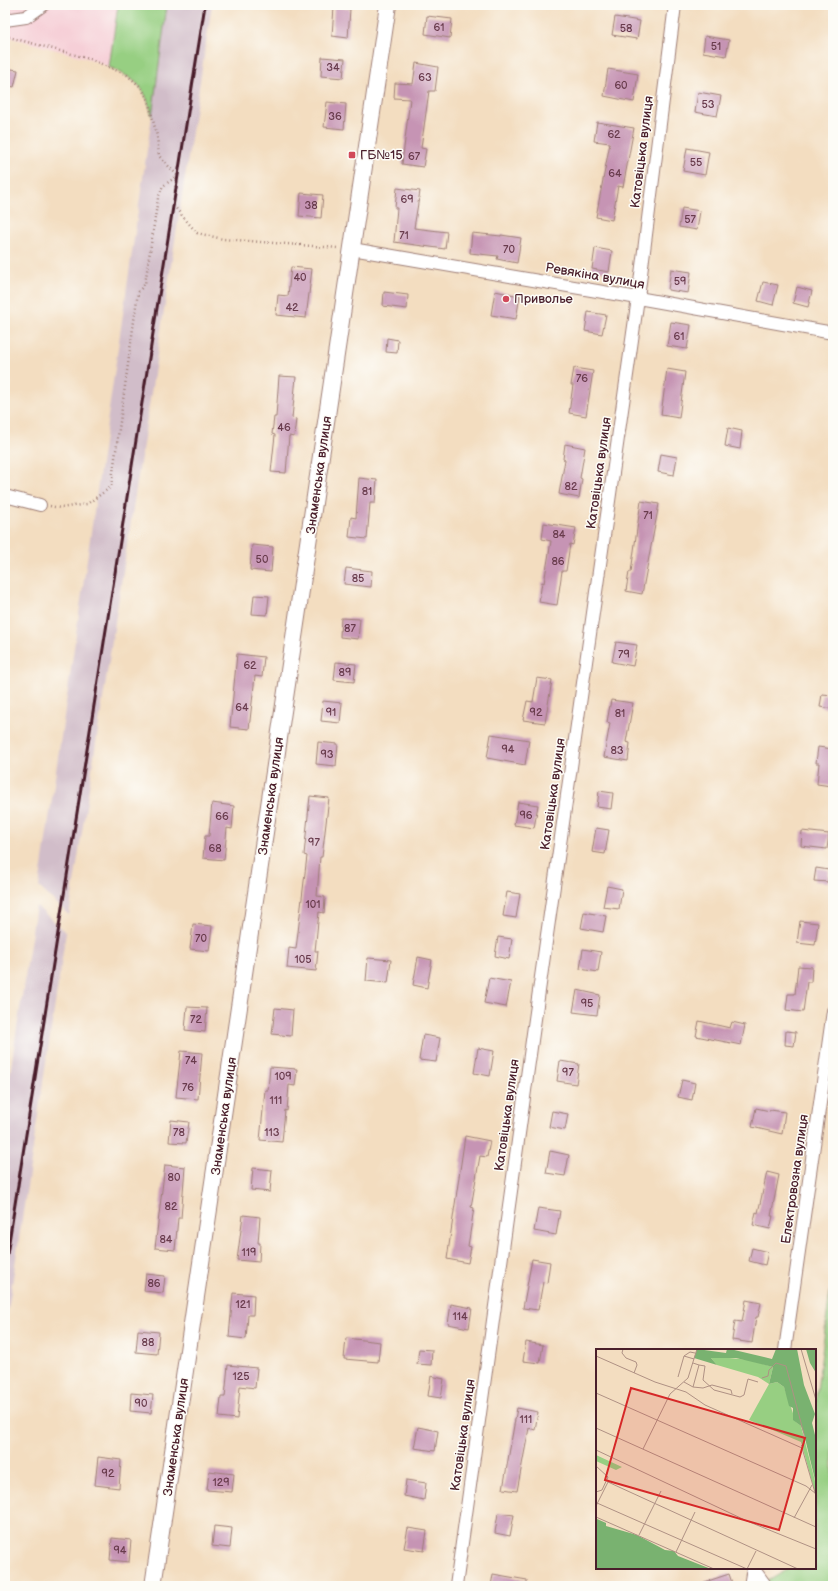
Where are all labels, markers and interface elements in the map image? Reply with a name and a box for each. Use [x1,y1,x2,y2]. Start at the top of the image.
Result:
house number: 61 [434,21,444,34]
house number: 58 [620,22,632,35]
house number: 51 [711,40,721,53]
house number: 34 [326,61,340,74]
house number: 63 [418,71,432,84]
house number: 60 [614,79,628,92]
street label: Катовіцька вулиця [627,95,657,209]
house number: 53 [701,98,715,111]
house number: 36 [328,110,342,123]
house number: 62 [607,128,621,141]
place label: ГБ№15 [360,147,403,163]
marker: ГБ№15 [347,150,357,160]
house number: 67 [408,150,421,163]
house number: 55 [690,156,702,169]
house number: 64 [608,167,622,180]
house number: 69 [400,193,414,206]
house number: 38 [304,199,318,212]
house number: 57 [684,213,696,226]
house number: 71 [399,229,409,242]
house number: 70 [503,243,515,256]
street label: Ревякіна вулиця [544,259,646,293]
house number: 40 [293,271,307,284]
house number: 59 [674,275,686,288]
place label: Приволье [514,291,573,307]
marker: Приволье [501,294,511,304]
house number: 42 [285,301,299,314]
house number: 61 [674,330,684,343]
house number: 76 [576,372,588,385]
street label: Знаменська вулиця [303,415,335,535]
street label: Катовіцька вулиця [583,416,615,530]
house number: 46 [277,421,291,434]
house number: 82 [565,480,578,493]
house number: 81 [362,485,372,498]
house number: 71 [643,509,653,522]
house number: 84 [552,528,566,541]
house number: 50 [256,553,269,566]
house number: 86 [551,555,565,568]
house number: 85 [352,572,364,585]
house number: 87 [344,622,356,635]
house number: 79 [618,648,630,661]
house number: 62 [243,659,257,672]
house number: 89 [339,666,351,679]
house number: 64 [235,701,249,714]
house number: 91 [326,706,336,719]
house number: 92 [530,706,543,719]
house number: 81 [615,707,625,720]
street label: Знаменська вулиця [255,736,287,856]
street label: Катовіцька вулиця [537,737,569,851]
house number: 94 [501,743,515,756]
house number: 83 [610,744,624,757]
house number: 93 [320,748,334,761]
house number: 96 [519,809,533,822]
house number: 66 [215,810,229,823]
house number: 97 [308,836,320,849]
house number: 68 [208,842,222,855]
house number: 101 [306,898,320,911]
house number: 70 [195,932,207,945]
house number: 105 [294,953,312,966]
house number: 95 [581,997,593,1010]
house number: 72 [190,1013,202,1026]
house number: 74 [185,1054,197,1067]
street label: Знаменська вулиця [208,1056,240,1176]
street label: Катовіцька вулиця [491,1058,523,1172]
house number: 97 [562,1066,574,1079]
house number: 109 [274,1070,292,1083]
house number: 76 [182,1081,194,1094]
house number: 111 [270,1094,282,1107]
street label: Електровозна вулиця [778,1113,812,1245]
house number: 78 [173,1126,185,1139]
house number: 113 [264,1126,280,1139]
house number: 80 [168,1171,181,1184]
house number: 82 [165,1200,178,1213]
house number: 84 [159,1233,173,1246]
house number: 119 [242,1246,256,1259]
house number: 86 [147,1277,161,1290]
house number: 121 [236,1298,250,1311]
house number: 114 [452,1310,468,1323]
house number: 88 [142,1336,154,1349]
inset map [596,1349,816,1569]
house number: 125 [232,1370,250,1383]
street label: Знаменська вулиця [160,1377,192,1497]
street label: Катовіцька вулиця [447,1378,479,1492]
house number: 90 [135,1397,148,1410]
house number: 111 [520,1413,532,1426]
house number: 92 [102,1467,115,1480]
house number: 129 [212,1476,230,1489]
house number: 94 [113,1544,127,1557]

